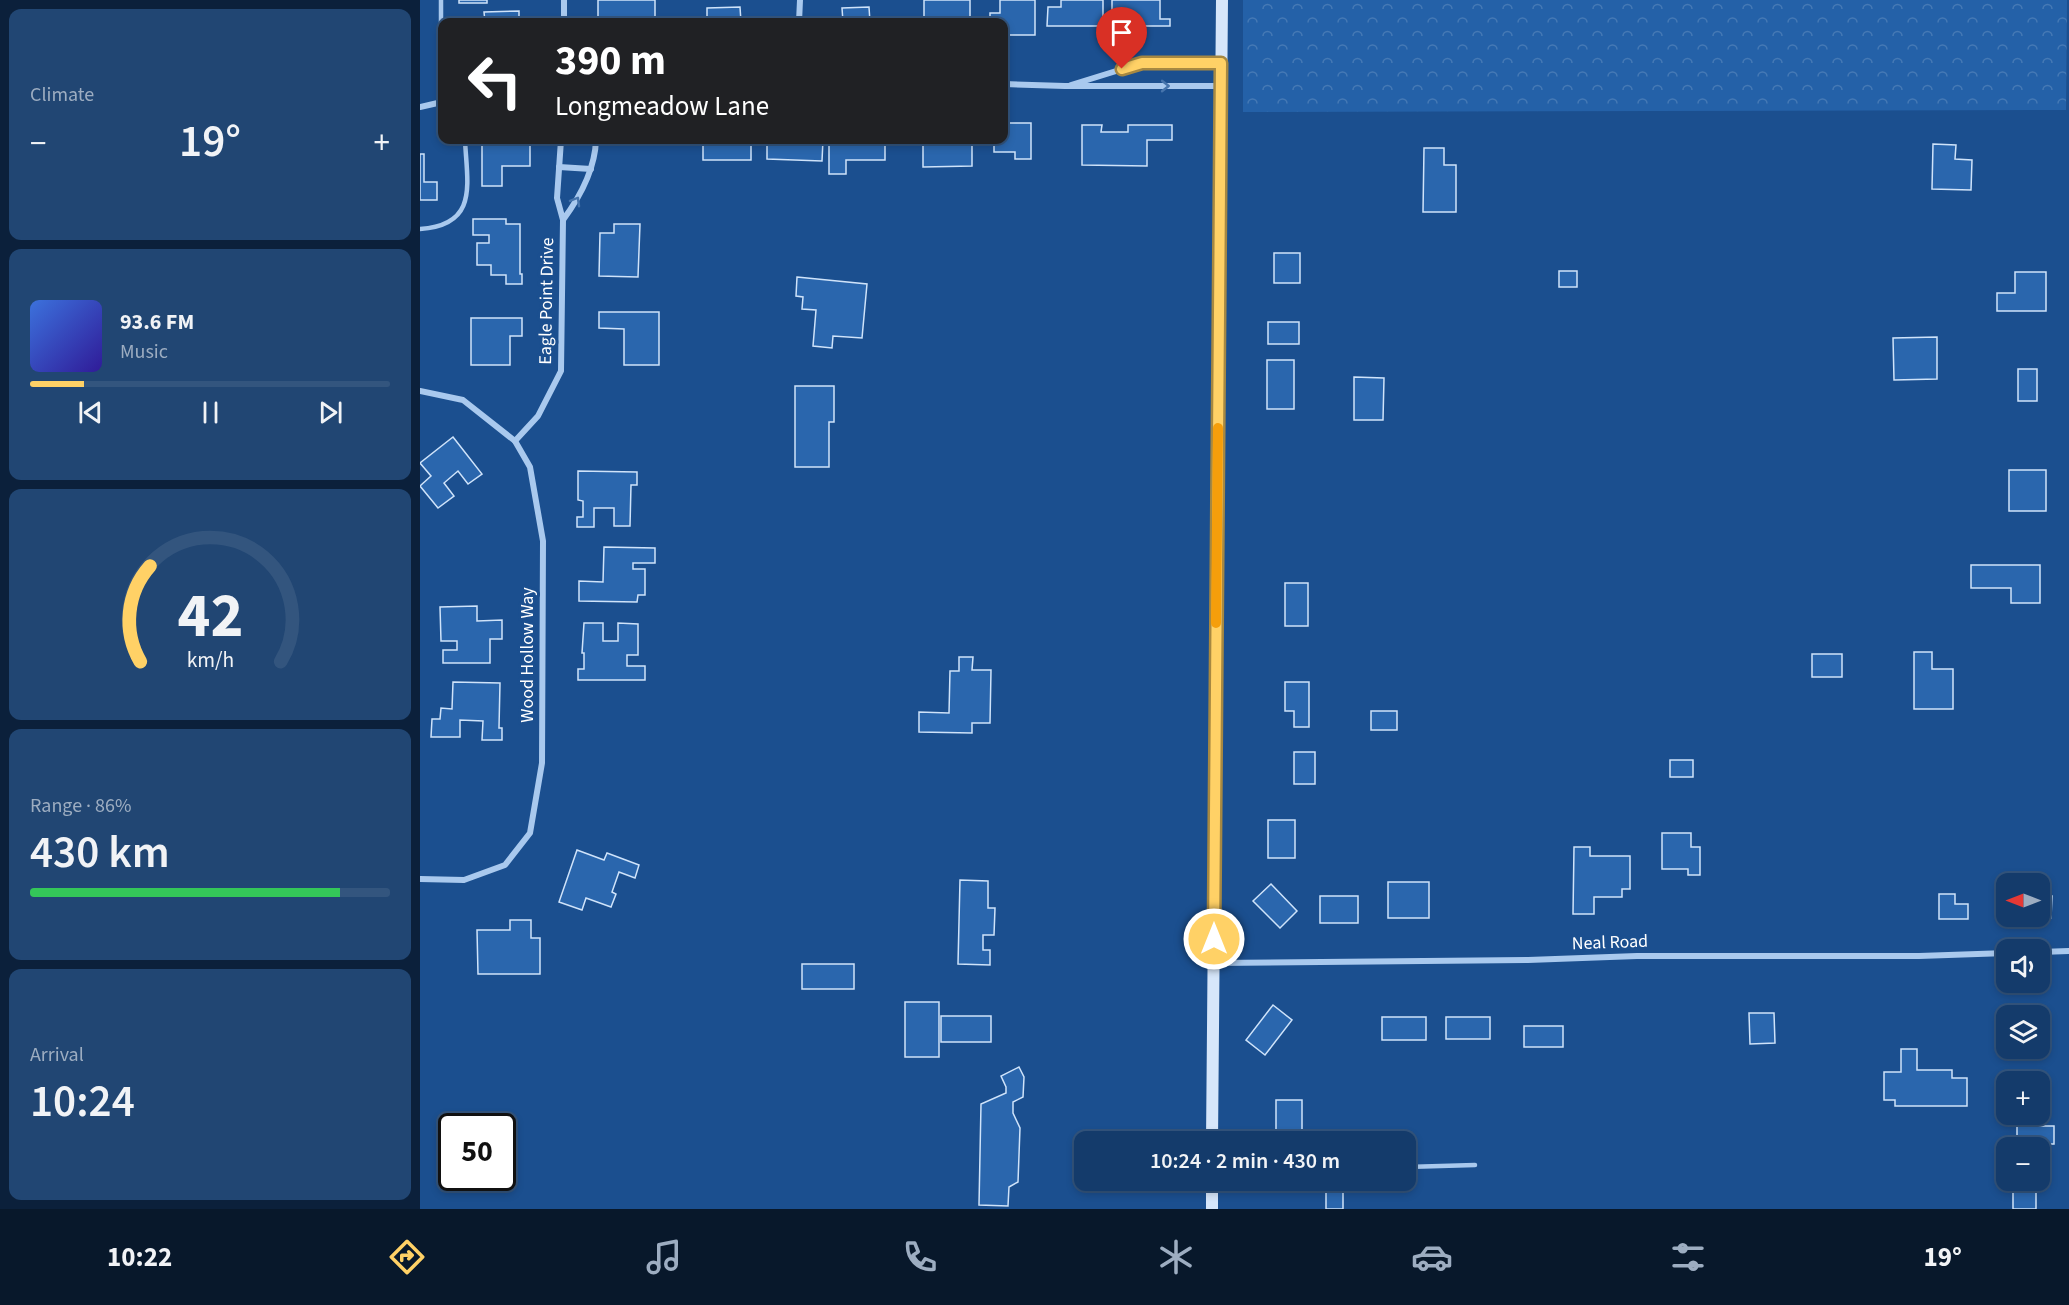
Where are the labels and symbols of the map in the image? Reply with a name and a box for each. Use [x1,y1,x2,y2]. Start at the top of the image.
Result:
pin [1096,7,1147,69]
one-way arrow [1161,80,1170,92]
one-way arrow [569,197,580,207]
street label: Eagle Point Drive [533,237,560,365]
street label: Wood Hollow Way [515,587,540,723]
north arrow [1996,873,2050,927]
position arrow [1182,907,1246,971]
street label: Neal Road [1571,929,1649,956]
speed limit sign: 50 [438,1113,516,1191]

